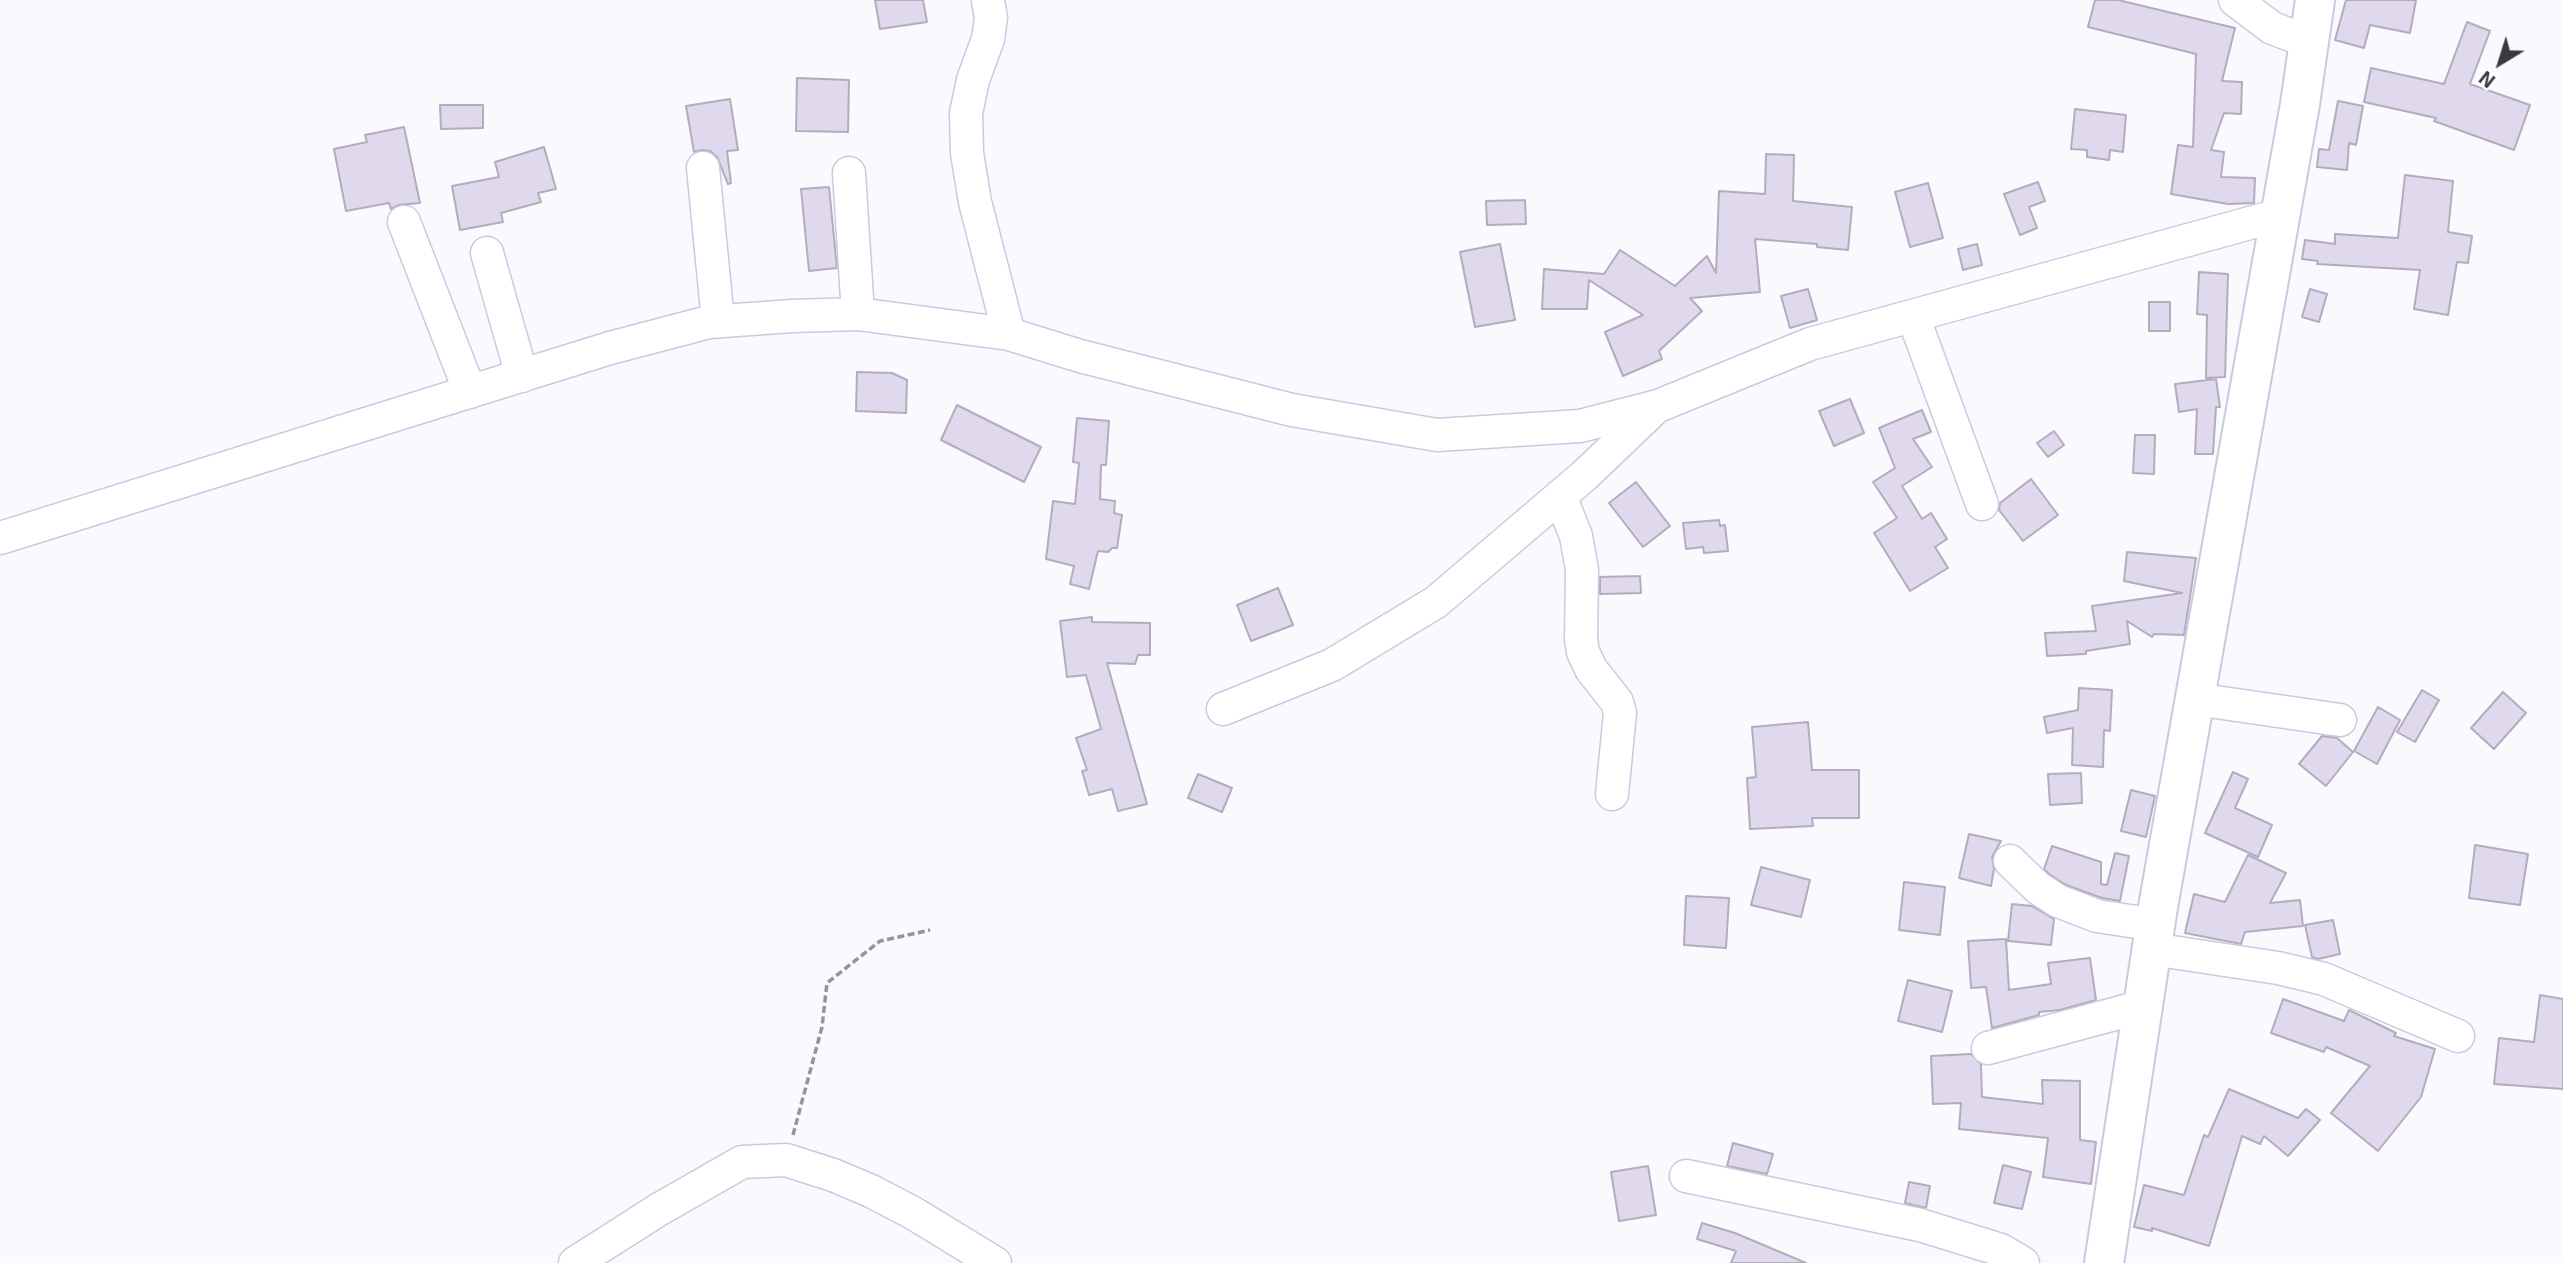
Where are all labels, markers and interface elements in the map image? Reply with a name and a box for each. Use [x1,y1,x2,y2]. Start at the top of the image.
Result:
north arrow [2465,28,2535,98]
text: N [2474,67,2499,93]

